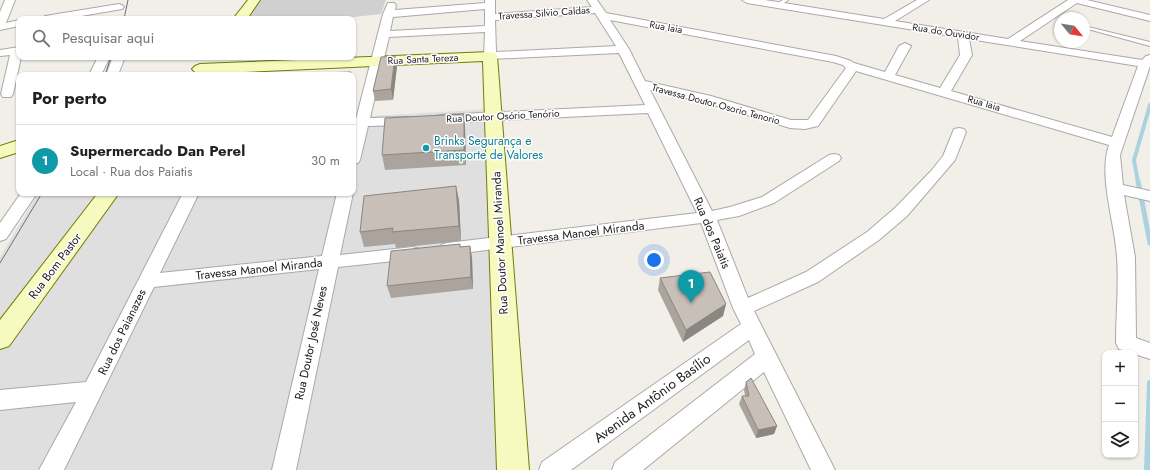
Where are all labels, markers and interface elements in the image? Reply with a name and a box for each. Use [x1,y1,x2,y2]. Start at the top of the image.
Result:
street label: Travessa Silvio Caldas [498,2,590,24]
north arrow [1054,12,1090,48]
search box [16,16,356,60]
street label: Rua Iaia [648,17,684,37]
street label: Rua do Ouvidor [911,19,981,45]
icon: search [30,27,52,49]
text: Pesquisar aqui [62,27,154,49]
street label: Rua Santa Tereza [387,50,459,68]
street label: Travessa Doutor Osorio Tenorio [650,80,782,128]
text: Por perto [32,86,107,110]
street label: Rua Iaia [966,91,1002,115]
street label: Rua Doutor Osório Tenório [446,106,561,126]
place label: Brinks Segurança e Transporte de Valores [434,132,543,164]
text: Supermercado Dan Perel [70,140,245,162]
marker: Brinks Segurança e Transporte de Valores [421,143,431,153]
text: 1 [42,151,48,170]
text: 30 m [311,151,340,170]
text: Local · Rua dos Paiatis [70,162,192,181]
street label: Rua Doutor Manoel Miranda [487,171,513,315]
street label: Rua dos Paiatis [689,195,735,272]
street label: Travessa Manoel Miranda [517,216,645,250]
street label: Rua Bom Pastor [24,228,86,303]
your location [644,250,664,270]
street label: Travessa Manoel Miranda [195,253,323,285]
pin: 1 [678,270,704,303]
street label: Rua Doutor José Neves [290,284,332,402]
street label: Rua dos Paianazes [93,286,151,378]
street label: Avenida Antônio Basílio [589,348,715,447]
map controls [1102,350,1138,458]
button: + [1102,350,1138,386]
button: − [1102,386,1138,422]
button: layers [1102,422,1138,458]

